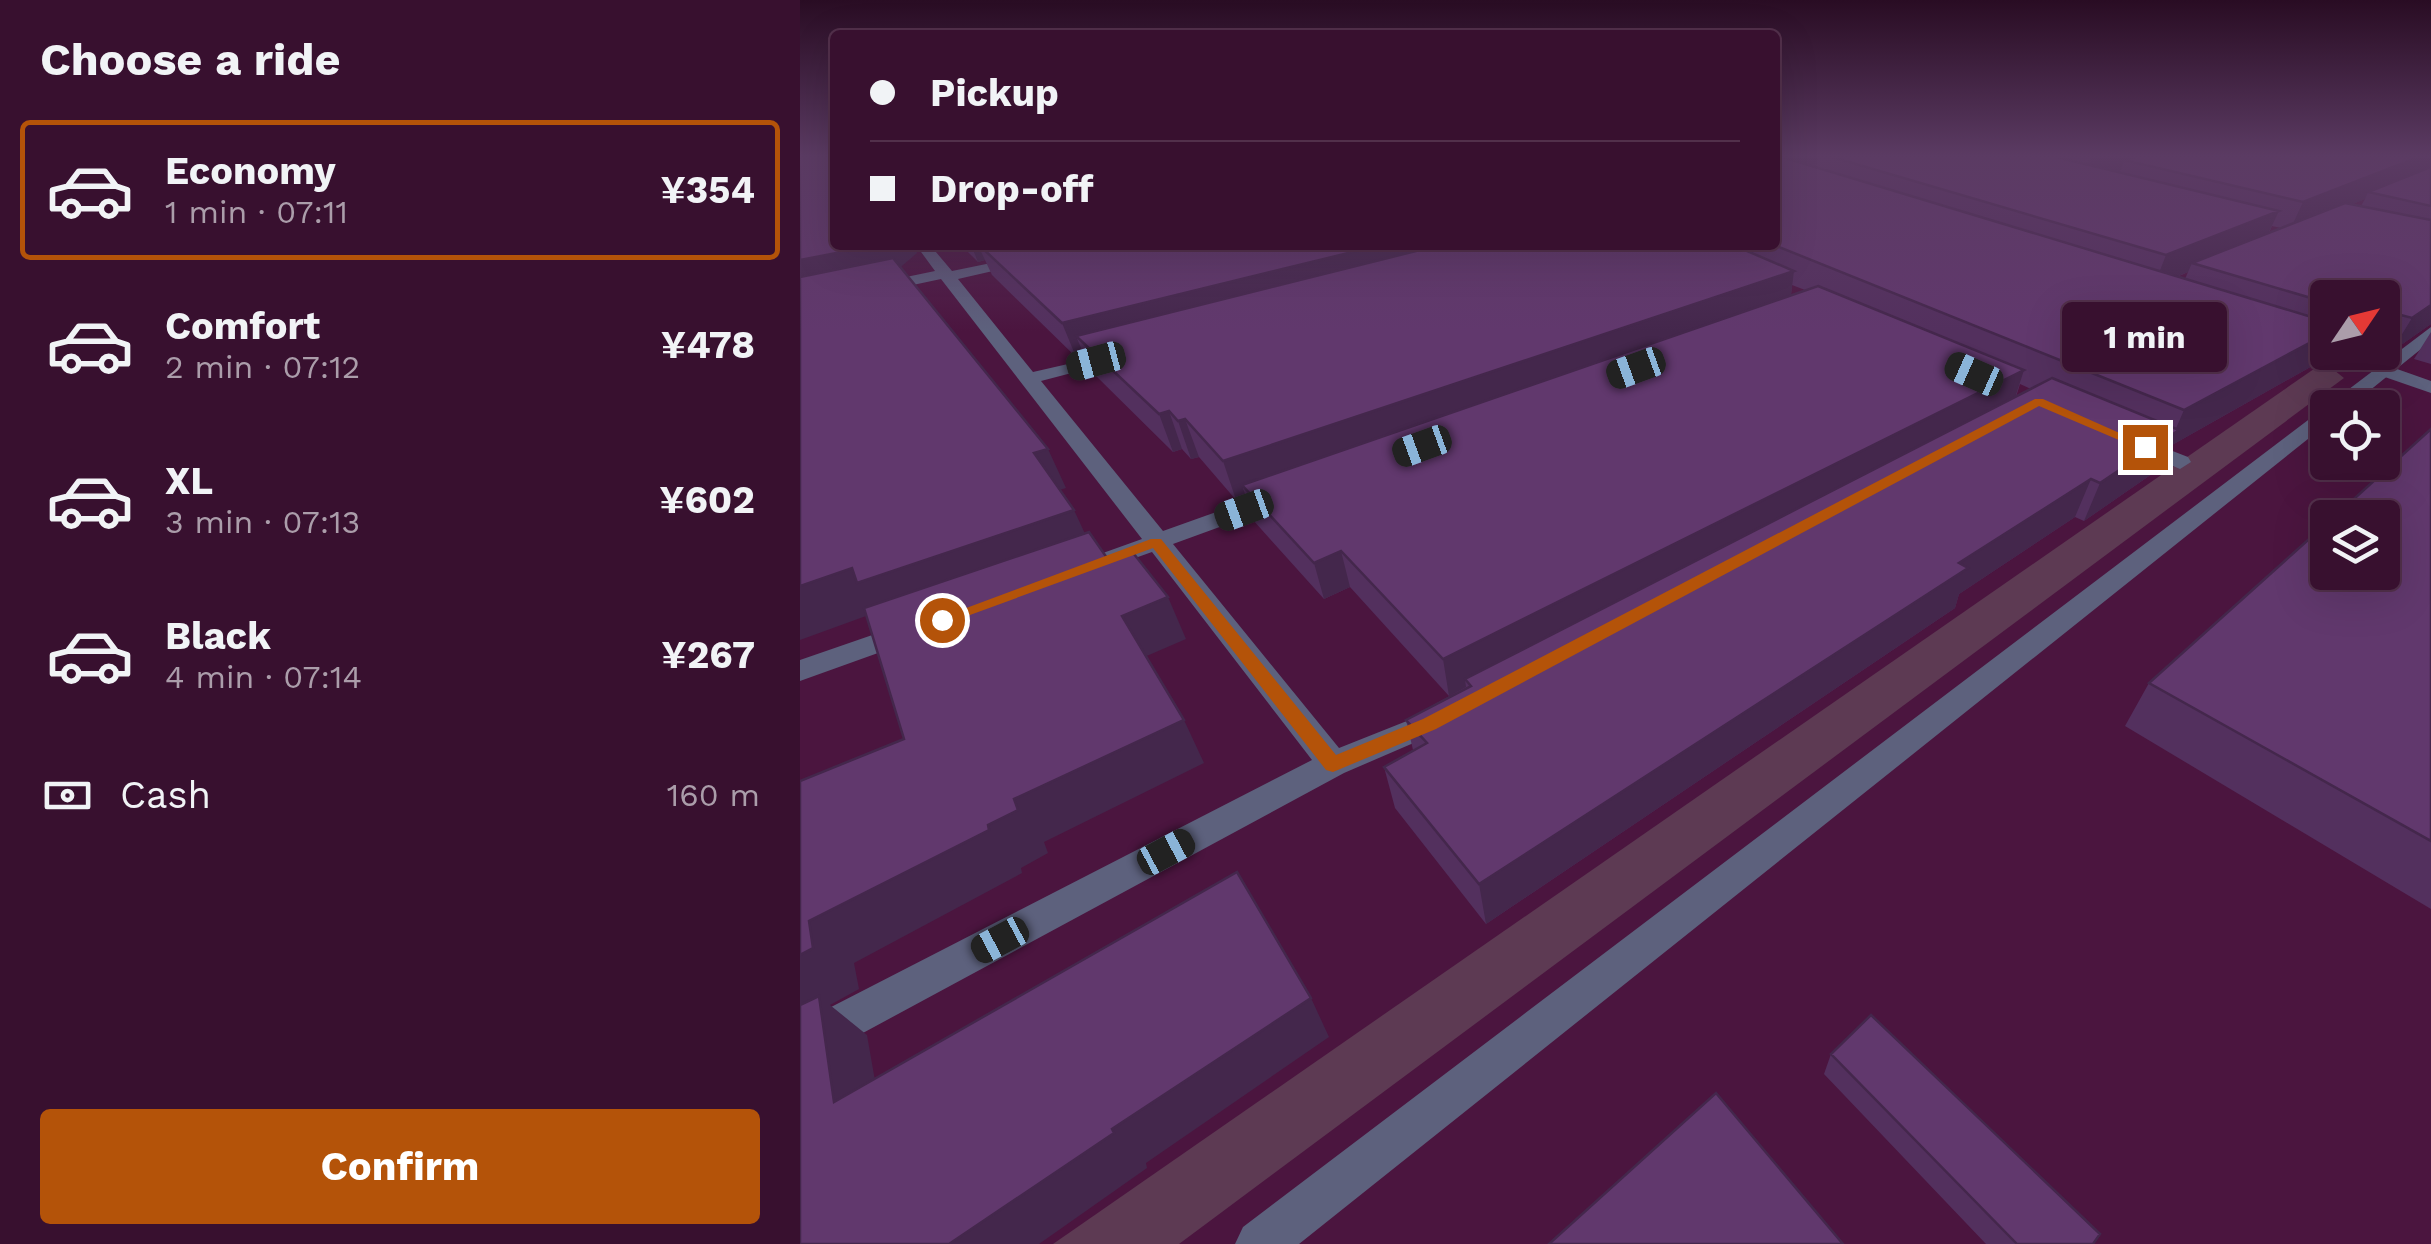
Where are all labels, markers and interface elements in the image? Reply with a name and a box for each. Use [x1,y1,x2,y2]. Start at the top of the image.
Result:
text: Choose a ride [40,33,340,86]
text: Pickup [930,71,1059,115]
icon: car [45,145,135,235]
text: Economy [165,149,336,193]
text: Drop-off [930,167,1094,211]
text: ¥354 [660,168,755,212]
text: 1 min · 07:11 [165,193,348,231]
north arrow [2310,280,2400,370]
map controls [2310,280,2400,590]
icon: car [45,300,135,390]
callout: 1 min [2062,302,2228,372]
text: Comfort [165,304,320,348]
text: 1 min [2103,318,2186,356]
text: ¥478 [661,323,755,367]
car [1063,339,1129,383]
car [1603,344,1669,392]
text: 2 min · 07:12 [165,348,360,386]
car [1940,348,2008,400]
button: locate [2310,390,2400,480]
car [1389,422,1455,470]
route end [2123,425,2168,470]
icon: car [45,455,135,545]
text: XL [165,459,213,503]
text: ¥602 [659,478,755,522]
car [1211,486,1277,534]
button: layers [2310,500,2400,590]
text: 3 min · 07:13 [165,503,360,541]
route start [920,598,965,643]
icon: car [45,610,135,700]
text: Black [165,614,271,658]
text: ¥267 [661,633,755,677]
text: 4 min · 07:14 [165,658,362,696]
icon: cash [40,768,95,823]
text: Cash [120,773,211,817]
text: 160 m [667,776,760,814]
car [1132,825,1200,879]
car [966,913,1034,967]
button: Confirm [40,1109,760,1224]

